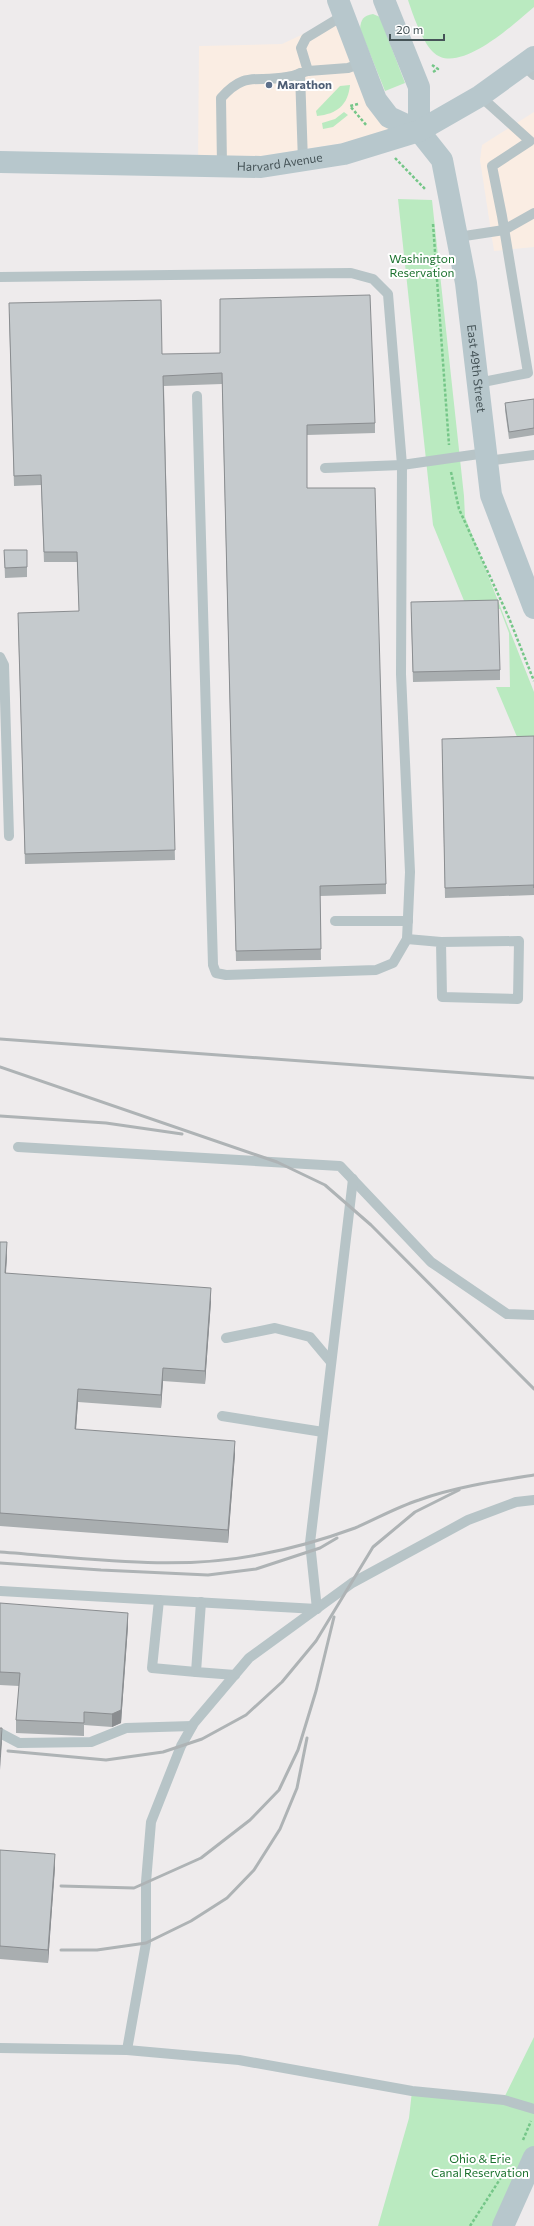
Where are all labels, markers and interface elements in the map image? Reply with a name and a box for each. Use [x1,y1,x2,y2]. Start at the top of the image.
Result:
scale bar [390,16,444,42]
text: 20 m [396,22,423,36]
place label: Marathon [277,77,332,91]
marker: Marathon [264,80,274,90]
street label: Harvard Avenue [237,149,323,173]
park label: Washington Reservation [389,251,455,279]
street label: East 49th Street [465,324,489,413]
park label: Ohio & Erie Canal Reservation [431,2151,529,2179]

